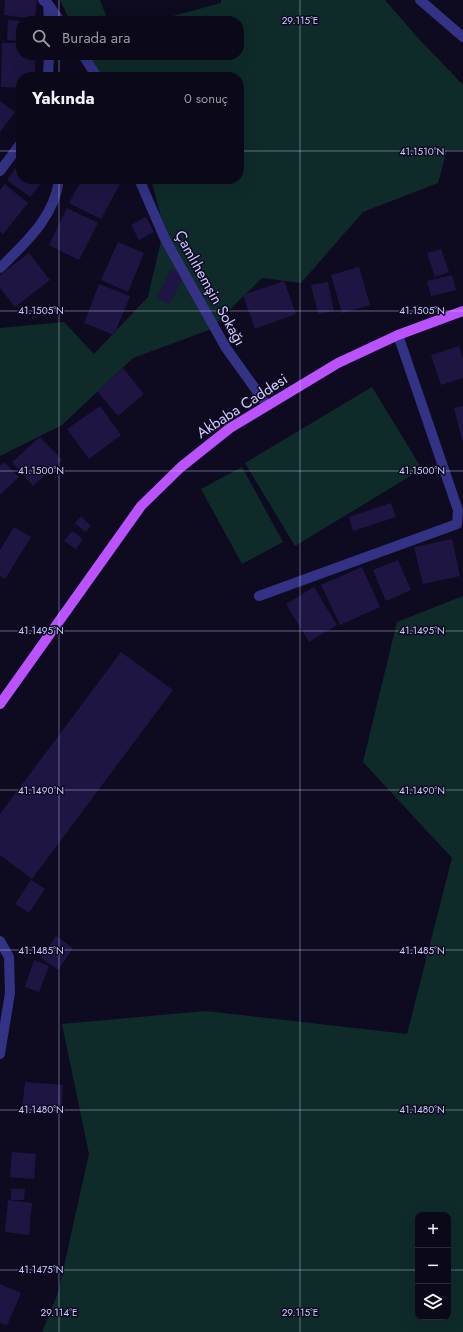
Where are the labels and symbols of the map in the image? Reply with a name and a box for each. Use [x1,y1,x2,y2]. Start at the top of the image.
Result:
text: 29.115°E [282,13,318,28]
text: 41.1510°N [400,144,444,159]
street label: Çamlıhemşin Sokağı [169,226,251,350]
text: 41.1505°N [18,303,64,318]
text: 41.1505°N [399,303,445,318]
street label: Akbaba Caddesi [192,368,292,444]
text: 41.1500°N [18,463,64,478]
text: 41.1500°N [399,463,445,478]
text: 41.1495°N [18,623,64,638]
text: 41.1495°N [399,623,445,638]
text: 41.1490°N [18,783,64,798]
text: 41.1490°N [399,783,445,798]
text: 41.1485°N [18,943,64,958]
text: 41.1485°N [399,943,445,958]
text: 41.1480°N [18,1102,64,1117]
text: 41.1480°N [399,1102,445,1117]
text: 41.1475°N [18,1262,64,1277]
text: 29.114°E [41,1305,77,1320]
text: 29.115°E [282,1305,318,1320]

